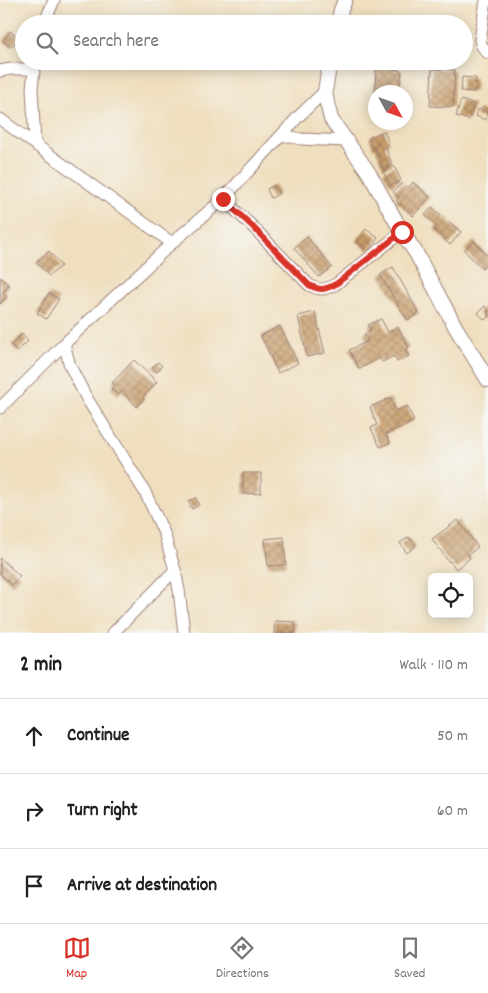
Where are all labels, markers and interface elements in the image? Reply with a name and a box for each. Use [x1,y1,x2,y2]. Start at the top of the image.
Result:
search box [15,15,473,70]
icon: search [33,29,61,57]
text: Search here [73,29,159,56]
north arrow [368,85,413,130]
route end [212,188,235,211]
route start [391,221,414,244]
map controls [428,573,473,618]
button: locate [428,573,473,618]
text: 2 min [20,651,62,681]
text: Walk · 110 m [400,654,468,677]
icon: ahead [20,722,48,750]
text: Continue [67,723,129,750]
text: 50 m [437,725,468,748]
icon: right [20,797,48,825]
text: Turn right [67,798,138,825]
text: 60 m [437,800,468,823]
icon: arrive [20,872,48,900]
text: Arrive at destination [67,873,217,900]
tab: Map [63,934,91,984]
tab: Directions [216,934,269,984]
tab: Saved [394,934,425,984]

